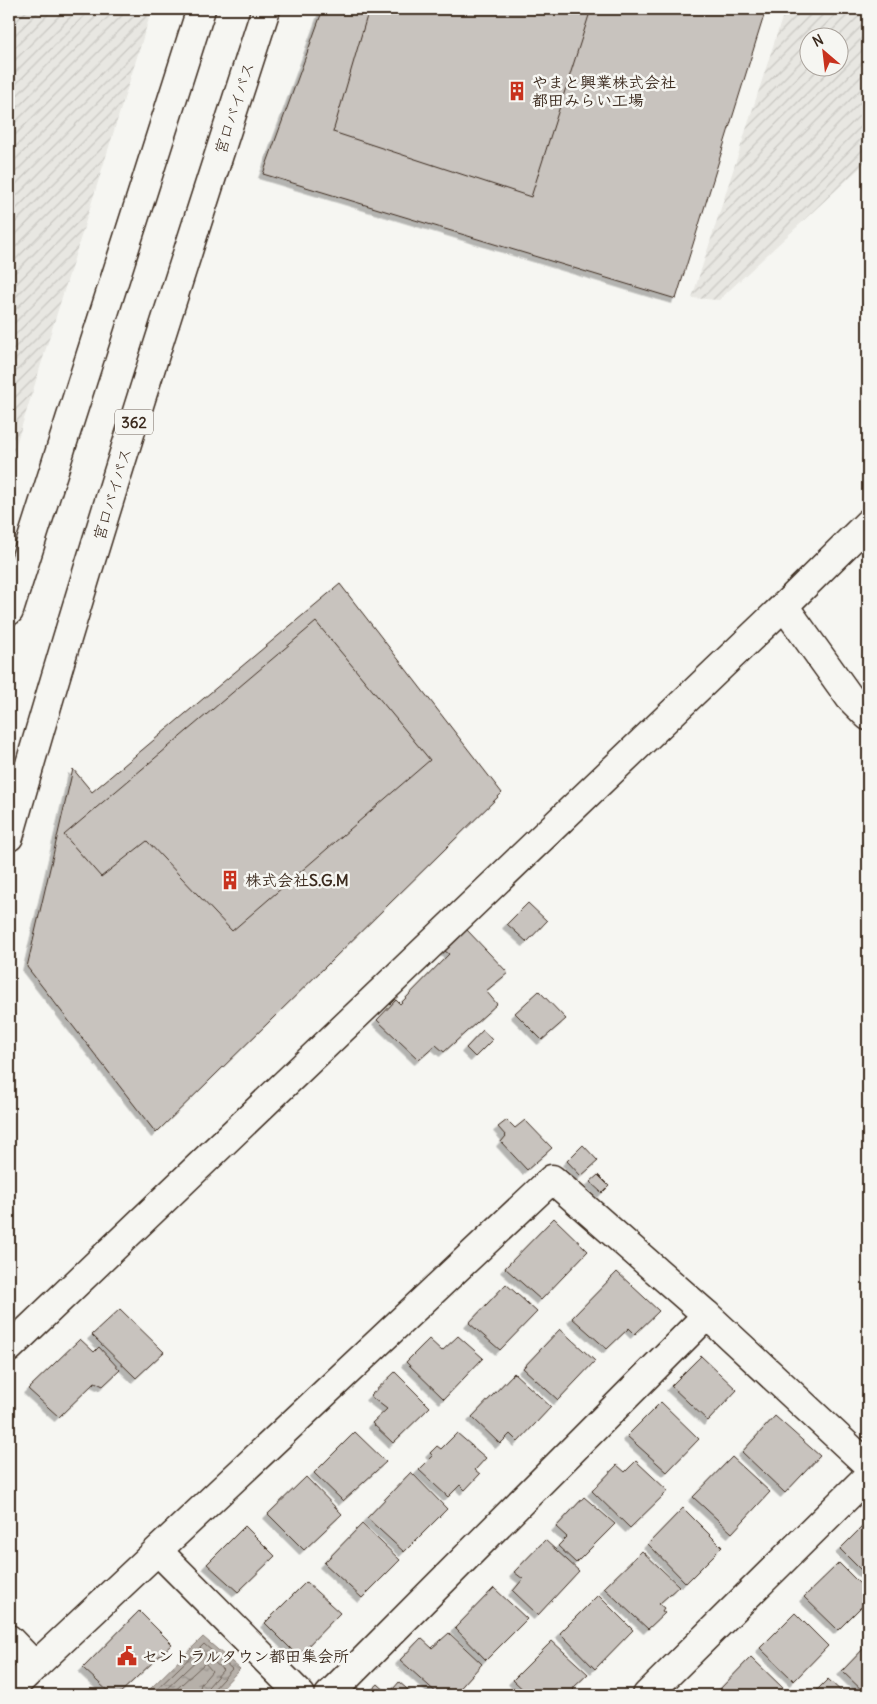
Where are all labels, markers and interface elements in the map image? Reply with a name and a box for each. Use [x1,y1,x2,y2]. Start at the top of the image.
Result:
north arrow [800,28,850,78]
text: N [809,30,826,51]
street label: 宮口バイパス [210,59,258,157]
place label: やまと興業株式会社 都田みらい工場 [532,72,676,110]
building icon: やまと興業株式会社 都田みらい工場 [506,80,528,102]
road number: 362 [115,410,153,434]
street label: 宮口バイパス [88,445,136,543]
building icon: 株式会社S.G.M [219,869,241,891]
place label: 株式会社S.G.M [245,870,349,890]
public building icon: セントラルタウン都田集会所 [116,1645,138,1667]
place label: セントラルタウン都田集会所 [142,1646,349,1666]

